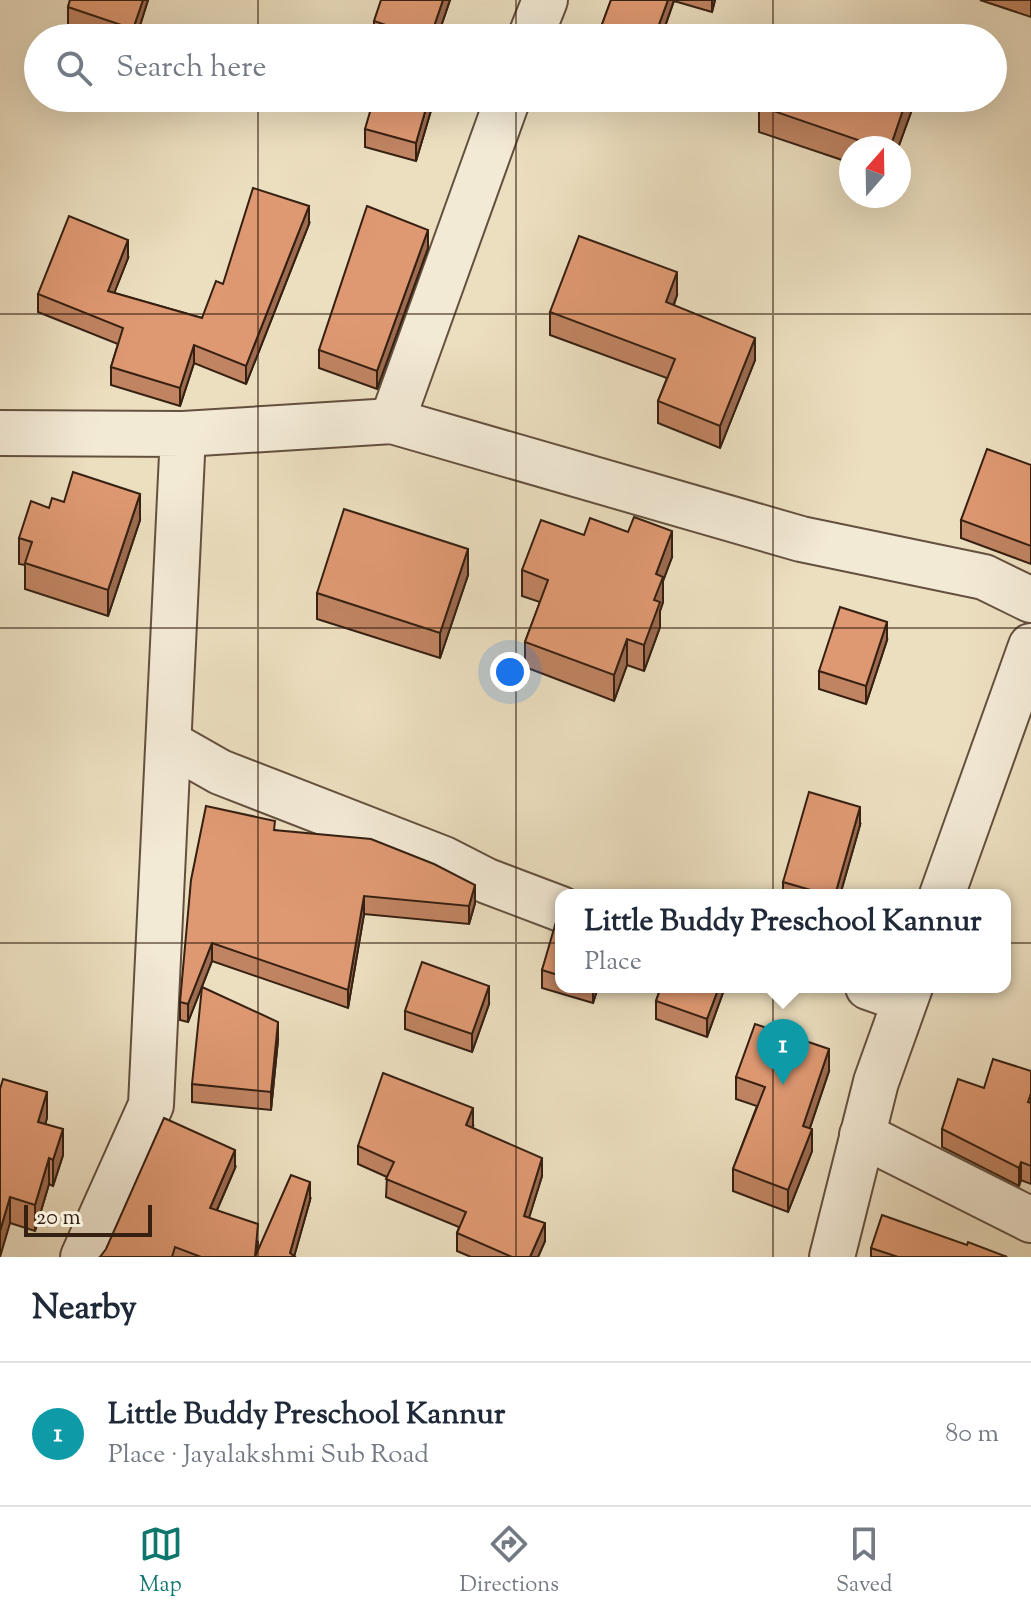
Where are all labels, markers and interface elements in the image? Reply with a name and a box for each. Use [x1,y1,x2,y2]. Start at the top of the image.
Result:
search box [24,24,1007,112]
icon: search [52,46,96,90]
text: Search here [116,47,266,90]
north arrow [839,136,911,208]
your location [490,652,530,692]
popup [555,889,1011,993]
text: Little Buddy Preschool Kannur [584,901,982,944]
text: Place [584,944,642,981]
pin: 1 [757,1019,809,1085]
scale bar [24,1201,152,1237]
text: 20 m [36,1203,81,1235]
text: Nearby [32,1285,137,1334]
text: Little Buddy Preschool Kannur [108,1394,505,1437]
text: 1 [54,1416,62,1453]
text: 80 m [945,1416,999,1453]
text: Place · Jayalakshmi Sub Road [108,1437,429,1474]
tab: Map [139,1522,183,1602]
tab: Directions [460,1522,559,1602]
tab: Saved [836,1522,892,1602]

